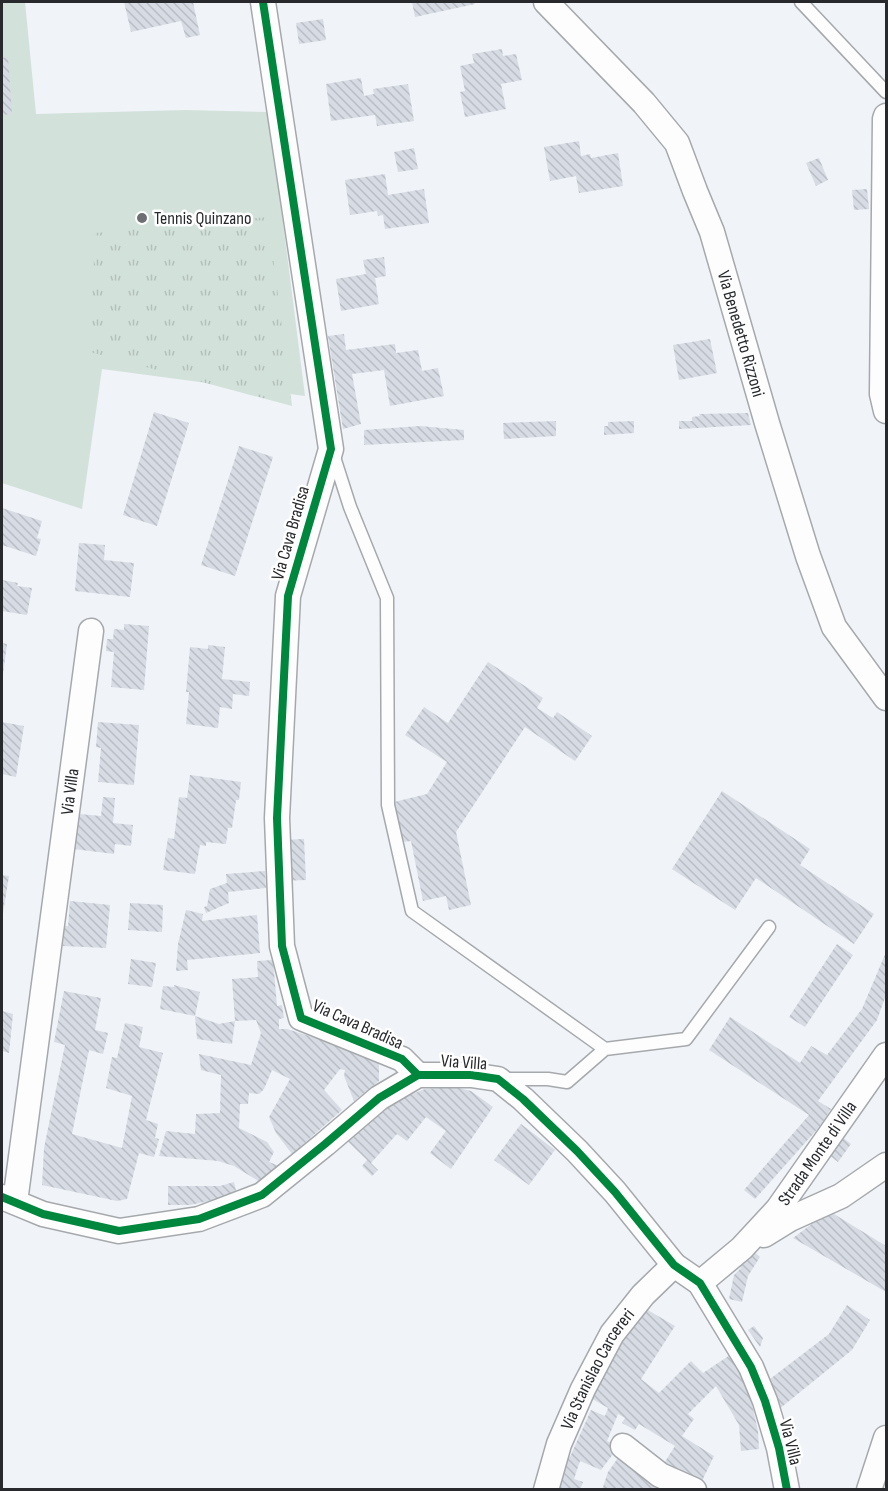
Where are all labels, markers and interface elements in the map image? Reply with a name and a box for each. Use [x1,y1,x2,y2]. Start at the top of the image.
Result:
place label: Tennis Quinzano [154,208,251,229]
marker: Tennis Quinzano [135,211,149,225]
street label: Via Benedetto Rizzoni [713,268,769,399]
street label: Via Cava Bradisa [267,484,314,583]
street label: Via Villa [57,767,84,816]
street label: Via Cava Bradisa [309,995,406,1054]
street label: Via Villa [440,1050,488,1075]
street label: Strada Monte di Villa [774,1097,861,1210]
street label: Via Stanislao Carcereri [557,1305,639,1433]
street label: Via Villa [775,1417,806,1467]

